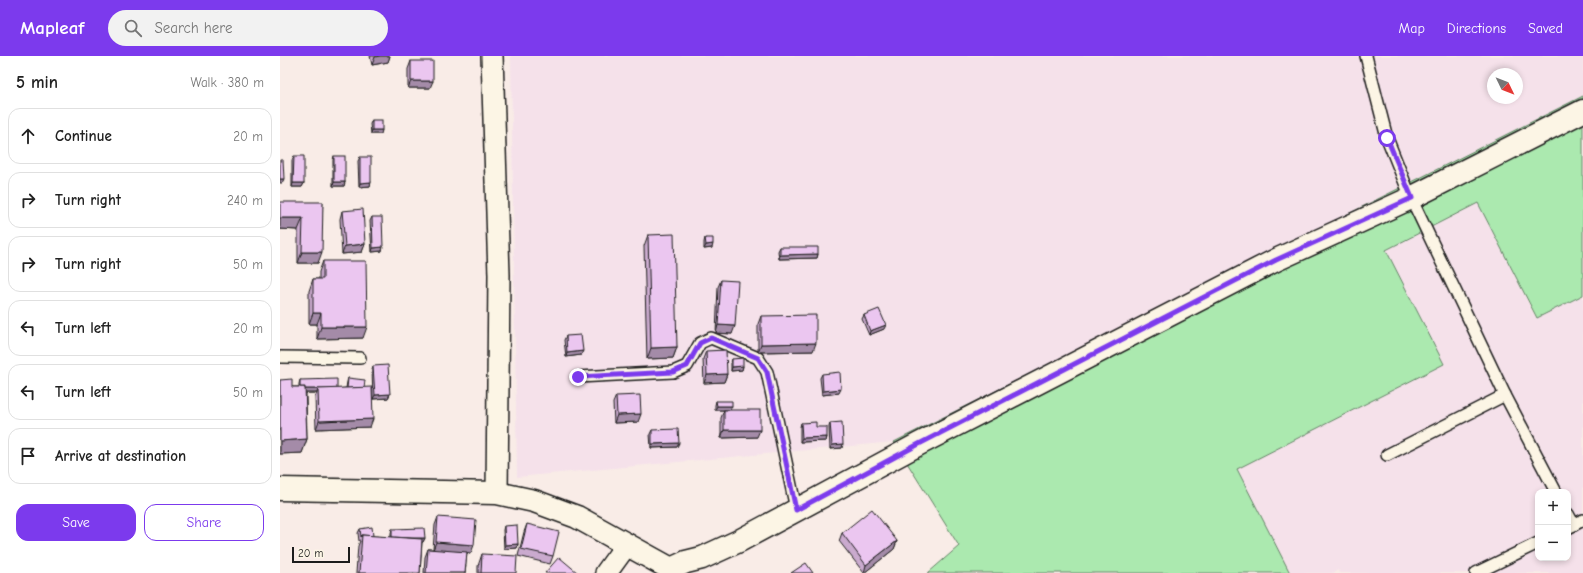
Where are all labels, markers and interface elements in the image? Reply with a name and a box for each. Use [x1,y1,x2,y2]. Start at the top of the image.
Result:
search box [108,10,388,46]
text: Mapleaf [20,17,84,39]
icon: search [122,17,144,39]
text: Search here [154,19,233,37]
text: Map [1398,20,1425,37]
text: Directions [1447,20,1506,37]
text: Saved [1528,20,1563,37]
north arrow [1487,68,1523,104]
text: 5 min [16,73,58,92]
text: Walk · 380 m [191,75,264,90]
icon: ahead [17,125,39,147]
text: Continue [55,127,112,145]
text: 20 m [233,129,263,144]
route start [1378,129,1396,147]
icon: right [17,189,39,211]
text: Turn right [55,191,121,209]
text: 240 m [227,193,263,208]
icon: right [17,253,39,275]
text: Turn right [55,255,121,273]
text: 50 m [233,257,263,272]
icon: left [17,317,39,339]
text: Turn left [55,319,111,337]
text: 20 m [233,321,263,336]
route end [569,368,587,386]
icon: left [17,381,39,403]
text: Turn left [55,383,111,401]
text: 50 m [233,385,263,400]
icon: arrive [17,445,39,467]
text: Arrive at destination [55,447,186,465]
map controls [1535,489,1571,561]
button: + [1535,489,1571,525]
button: Save [16,504,136,541]
button: Share [144,504,264,541]
button: − [1535,525,1571,561]
scale bar [292,545,350,564]
text: 20 m [298,547,323,560]

